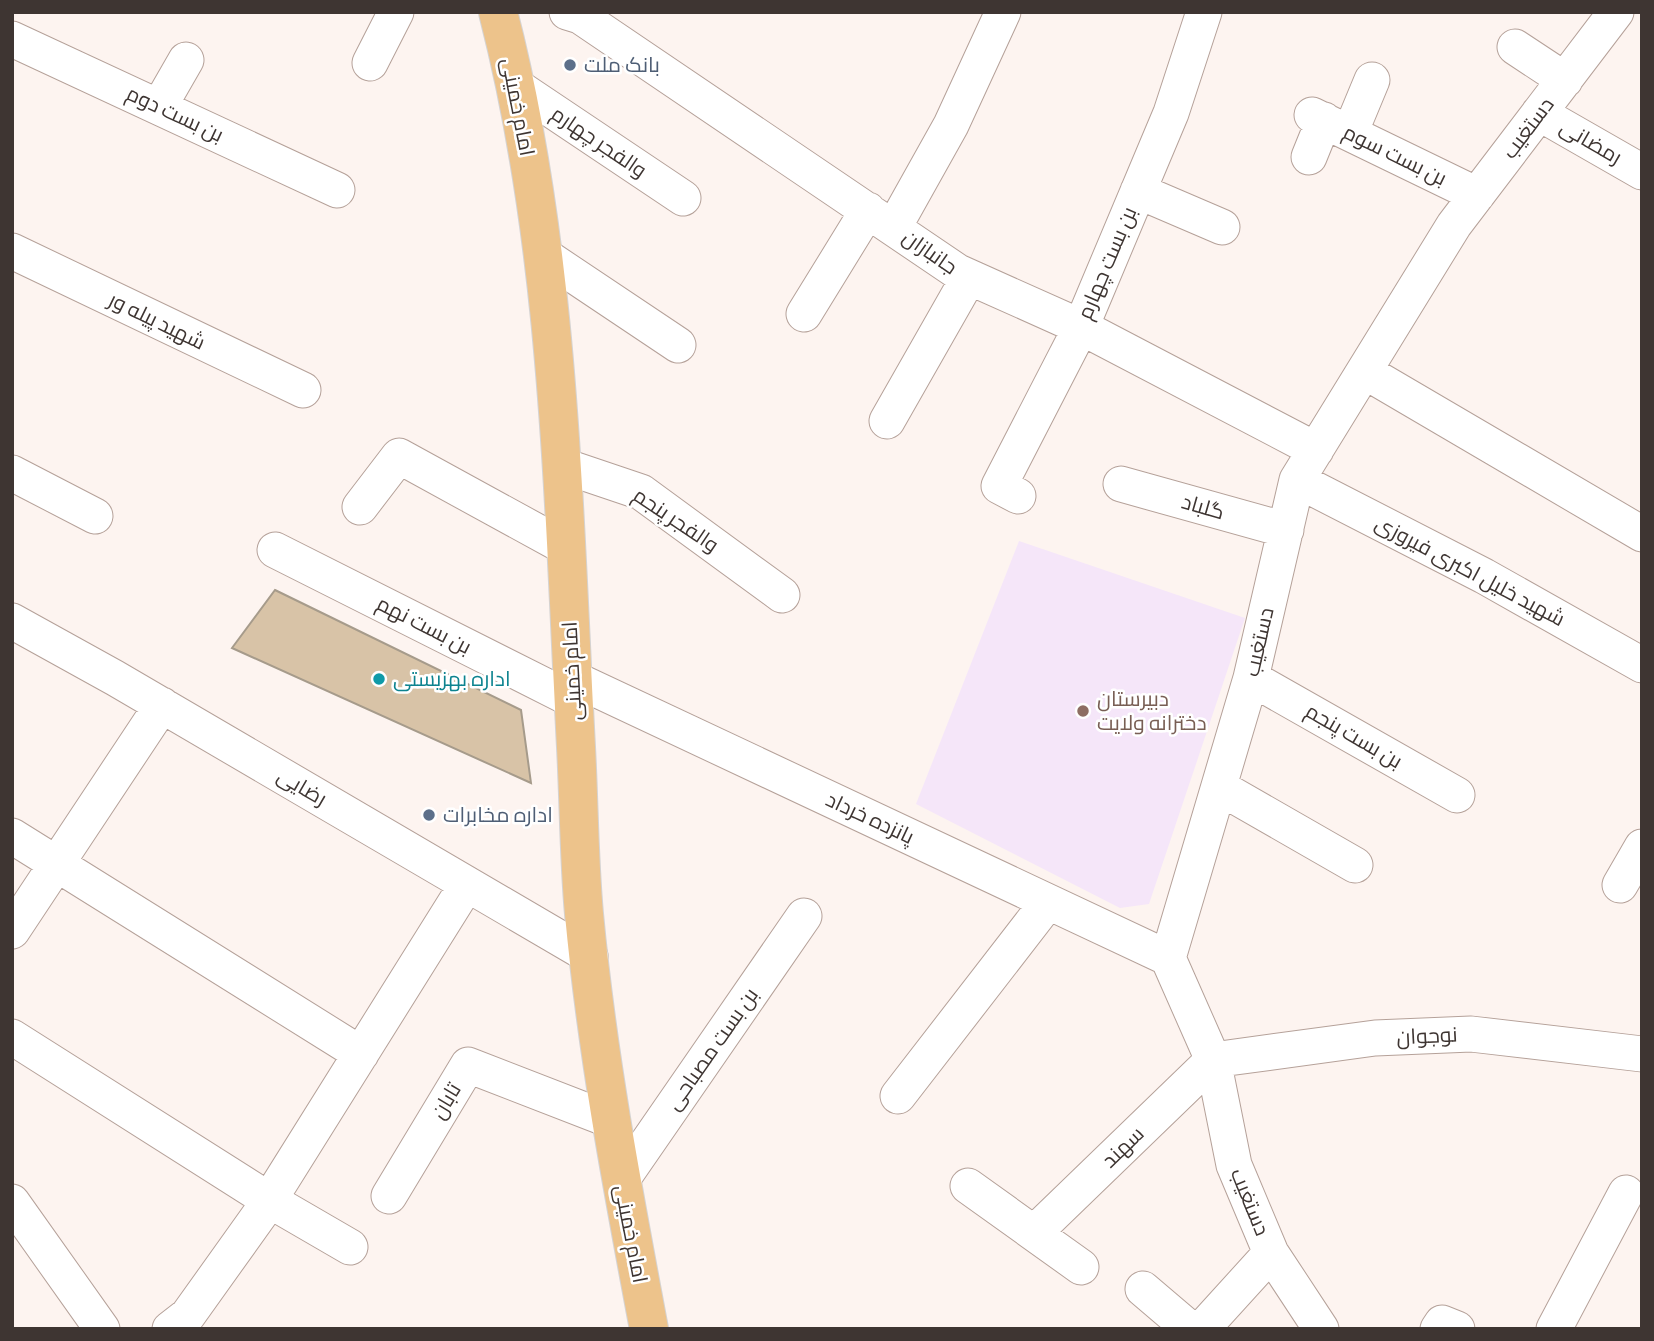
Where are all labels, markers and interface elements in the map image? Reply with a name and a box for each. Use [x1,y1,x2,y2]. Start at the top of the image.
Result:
place label: بانک ملت [584,47,660,78]
street label: امام خمینی [495,55,545,158]
marker: بانک ملت [562,57,578,73]
street label: بن بست دوم [122,76,230,149]
street label: دستغیب [1492,89,1560,164]
street label: والفجر چهارم [546,96,655,184]
street label: رمضانی [1555,110,1629,170]
street label: بن بست سوم [1338,114,1453,192]
street label: بن بست چهارم [1067,201,1143,324]
street label: جانبازان [898,220,965,280]
street label: شهید پیله ور [103,282,212,356]
street label: والفجر پنجم [628,478,727,559]
street label: گلباد [1179,484,1229,525]
street label: شهید خلیل اکبری فیروزی [1371,506,1572,632]
street label: بن بست نهم [372,586,478,661]
street label: دستغیب [1234,604,1280,679]
street label: امام خمینی [551,621,589,722]
place label: اداره بهزیستی [393,661,511,692]
marker: اداره بهزیستی [371,671,387,687]
place label: دبیرستان دخترانه ولایت [1097,681,1207,736]
street label: بن بست پنجم [1300,693,1410,775]
marker: دبیرستان دخترانه ولایت [1075,703,1091,719]
street label: رضایی [273,758,334,812]
street label: پانزده خرداد [821,782,921,851]
place label: اداره مخابرات [443,797,553,828]
marker: اداره مخابرات [421,807,437,823]
street label: بن بست مصباحی [656,980,764,1115]
street label: نوجوان [1396,1016,1458,1051]
street label: تابان [421,1075,467,1124]
street label: سهند [1093,1117,1150,1173]
street label: دستغیب [1225,1163,1280,1239]
street label: امام خمینی [608,1182,658,1285]

